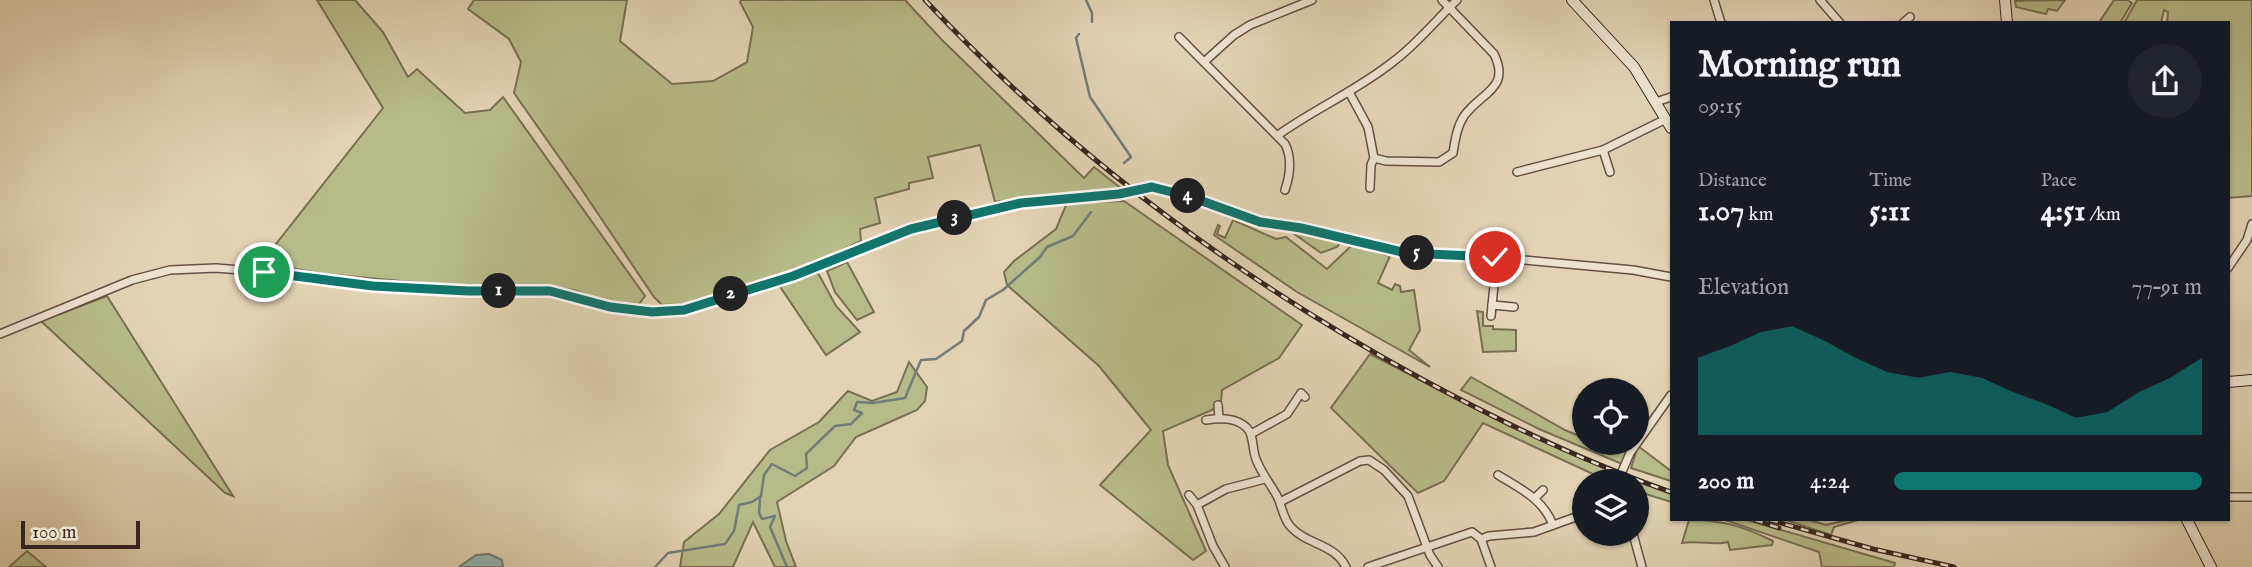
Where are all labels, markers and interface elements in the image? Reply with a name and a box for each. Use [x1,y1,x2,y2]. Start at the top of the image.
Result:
text: Morning run [1698,42,1901,90]
button: share [2128,44,2202,118]
text: 09:15 [1698,92,1742,121]
text: Distance [1698,169,1767,193]
text: Time [1869,169,1912,193]
text: Pace [2041,169,2077,193]
pin: 4 [1170,178,1206,214]
text: 4 [1183,183,1192,207]
text: 1.07 [1698,193,1744,231]
text: 5:11 [1869,193,1910,231]
text: 4:51 [2041,193,2085,231]
pin: 3 [937,200,972,235]
text: km [1744,203,1773,227]
text: /km [2085,203,2121,227]
text: 3 [951,205,958,229]
pin [1465,227,1525,287]
pin: 5 [1400,236,1434,270]
icon: check [1476,238,1514,276]
text: 5 [1413,240,1420,264]
pin [234,242,294,302]
icon: arrive [245,253,283,291]
text: Elevation [1698,273,1789,302]
text: 77–91 m [2131,273,2202,302]
pin: 1 [482,274,516,308]
pin: 2 [714,276,748,312]
text: 1 [495,278,502,302]
text: 2 [726,281,735,305]
map controls [1572,378,1649,546]
button: locate [1572,378,1649,455]
text: 200 m [1698,467,1754,496]
text: 4:24 [1810,467,1849,496]
button: layers [1572,469,1649,546]
scale bar [21,518,140,550]
text: 100 m [32,521,76,545]

